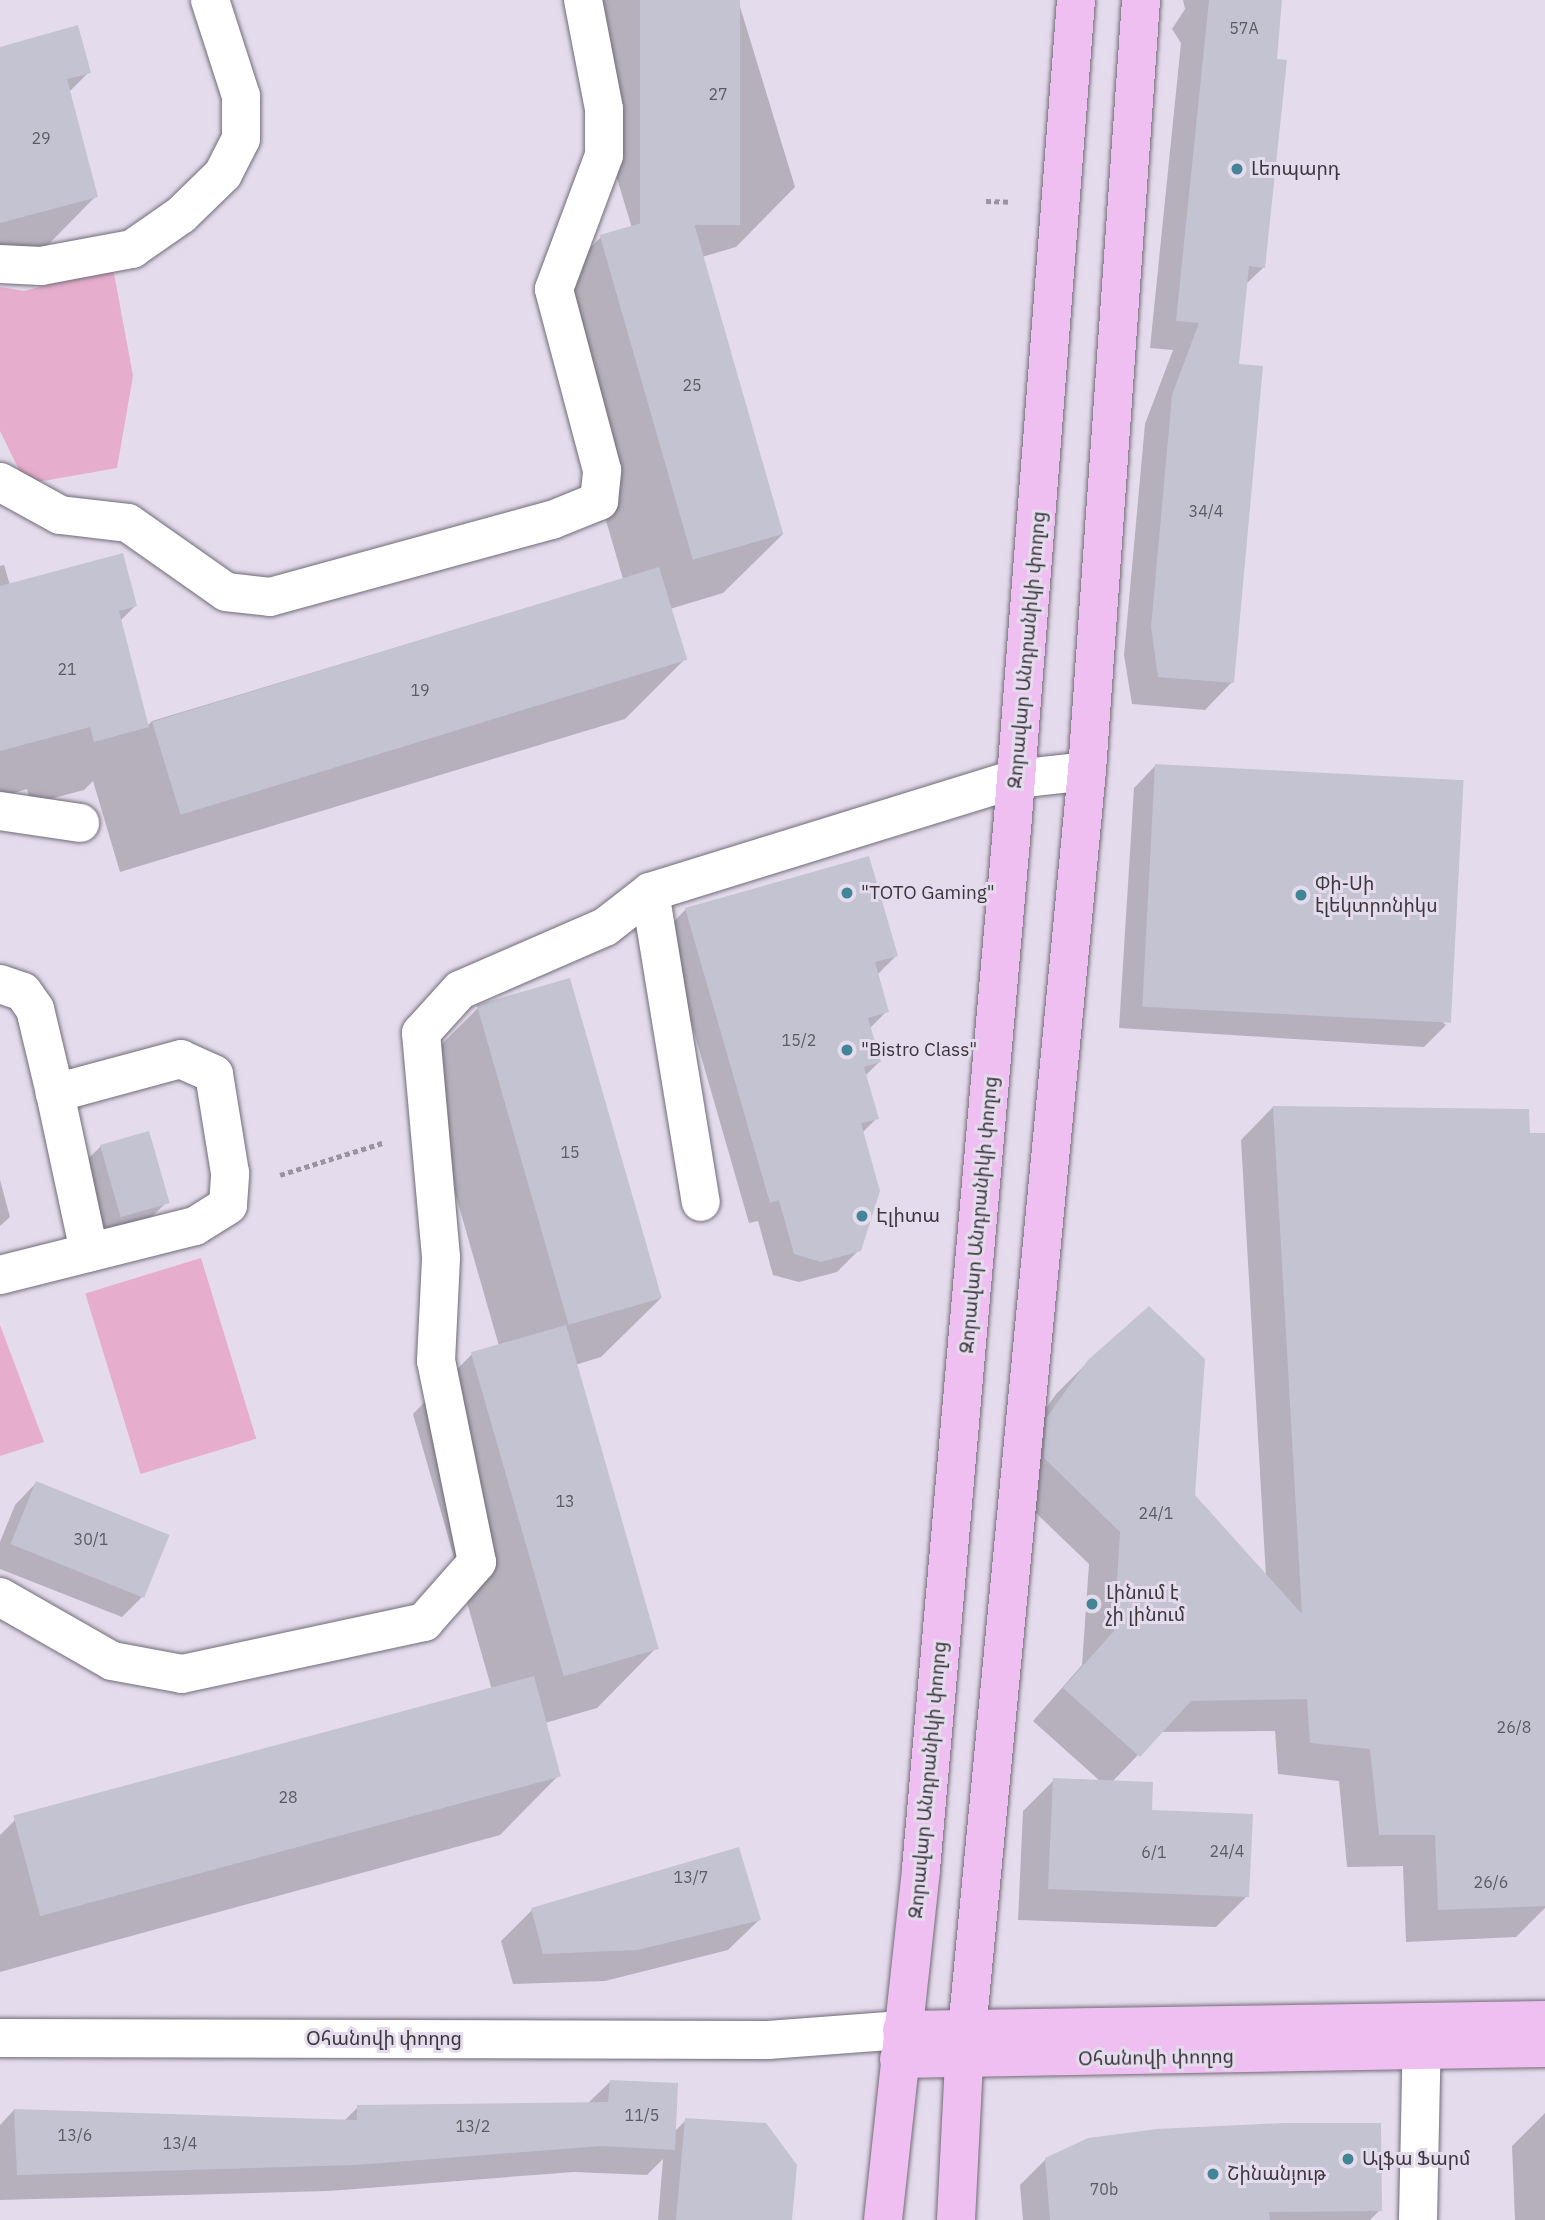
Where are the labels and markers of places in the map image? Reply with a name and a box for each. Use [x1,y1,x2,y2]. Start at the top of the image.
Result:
place label: Լեոպարդ [1251,158,1340,180]
marker: Լեոպարդ [1229,161,1245,177]
place label: Փի-Սի էլեկտրոնիկս [1315,873,1438,917]
place label: "TOTO Gaming" [861,882,995,904]
marker: "TOTO Gaming" [839,885,855,901]
marker: Փի-Սի էլեկտրոնիկս [1293,887,1309,903]
place label: "Bistro Class" [861,1039,977,1061]
marker: "Bistro Class" [839,1042,855,1058]
place label: Էլիտա [876,1205,940,1227]
marker: Էլիտա [854,1208,870,1224]
place label: Լինում է չի լինում [1106,1582,1185,1626]
marker: Լինում է չի լինում [1084,1596,1100,1612]
place label: Ալֆա Ֆարմ [1362,2148,1470,2170]
marker: Ալֆա Ֆարմ [1340,2151,1356,2167]
place label: Շինանյութ [1227,2163,1326,2185]
marker: Շինանյութ [1205,2166,1221,2182]

